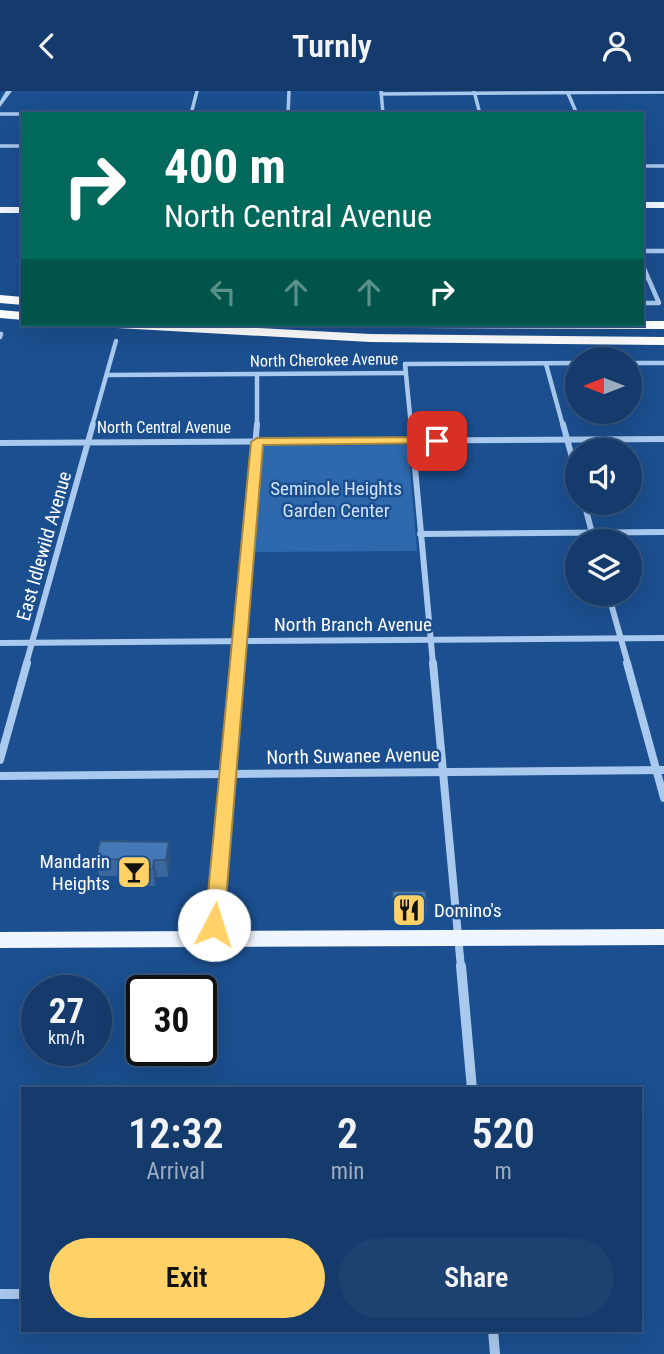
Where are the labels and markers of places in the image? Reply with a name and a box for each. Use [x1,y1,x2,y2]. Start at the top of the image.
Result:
pin [407,411,467,471]
place label: Mandarin Heights [39,850,110,895]
bar icon: Mandarin Heights [115,853,153,891]
restaurant icon: Domino's [390,891,428,929]
place label: Domino's [434,899,502,922]

